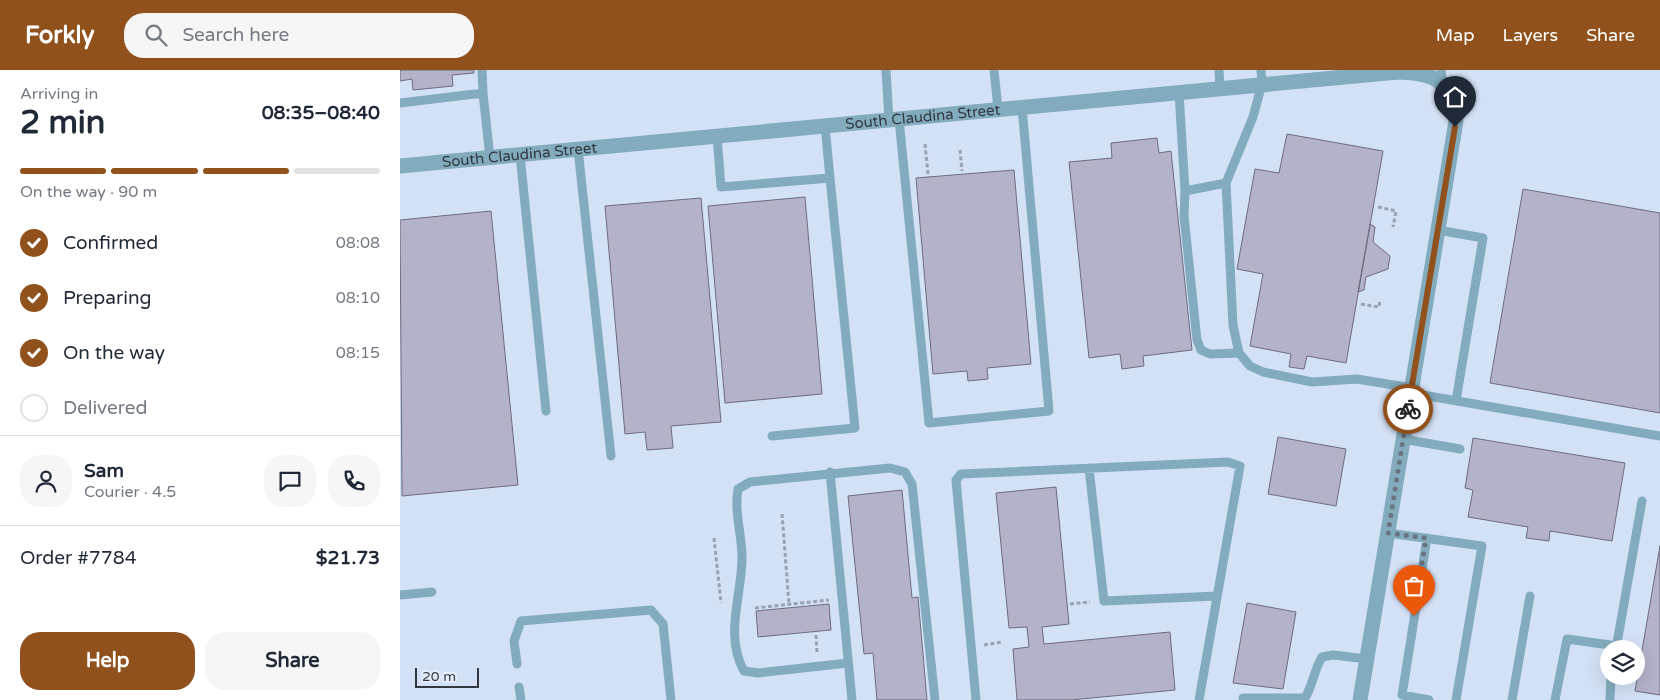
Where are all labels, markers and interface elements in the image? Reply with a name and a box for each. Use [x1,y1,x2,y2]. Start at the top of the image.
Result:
search box [124,13,474,58]
text: Forkly [25,21,94,50]
icon: search [142,21,170,49]
text: Search here [182,24,289,46]
text: Map [1436,24,1475,46]
text: Layers [1503,24,1558,46]
text: Share [1586,24,1635,46]
pin [1434,76,1476,127]
icon: home [1441,83,1469,111]
text: Arriving in [20,84,98,104]
street label: South Claudina Street [844,100,1001,133]
text: 08:35–08:40 [262,102,380,124]
text: 2 min [20,104,105,142]
street label: South Claudina Street [441,138,598,171]
text: On the way · 90 m [20,182,157,202]
icon: check [20,229,48,257]
text: Confirmed [63,232,158,254]
text: 08:08 [336,233,380,253]
icon: check [20,284,48,312]
text: Preparing [63,287,152,309]
text: 08:10 [336,288,380,308]
icon: check [20,339,48,367]
text: On the way [63,342,165,364]
text: 08:15 [336,343,380,363]
courier [1383,384,1433,434]
icon: bike [1394,395,1422,423]
text: Delivered [63,397,148,419]
button: person [20,455,72,507]
button: chat [264,455,316,507]
button: phone [328,455,380,507]
text: Sam [84,460,124,482]
text: Courier · 4.5 [84,482,176,502]
text: Order #7784 [20,547,137,569]
text: $21.73 [316,547,380,569]
pin [1393,565,1435,616]
icon: bag [1400,572,1428,600]
button: Help [20,632,195,690]
button: Share [205,632,380,690]
map controls [1600,640,1645,685]
button: layers [1600,640,1645,685]
scale bar [415,665,479,688]
text: 20 m [422,668,456,685]

